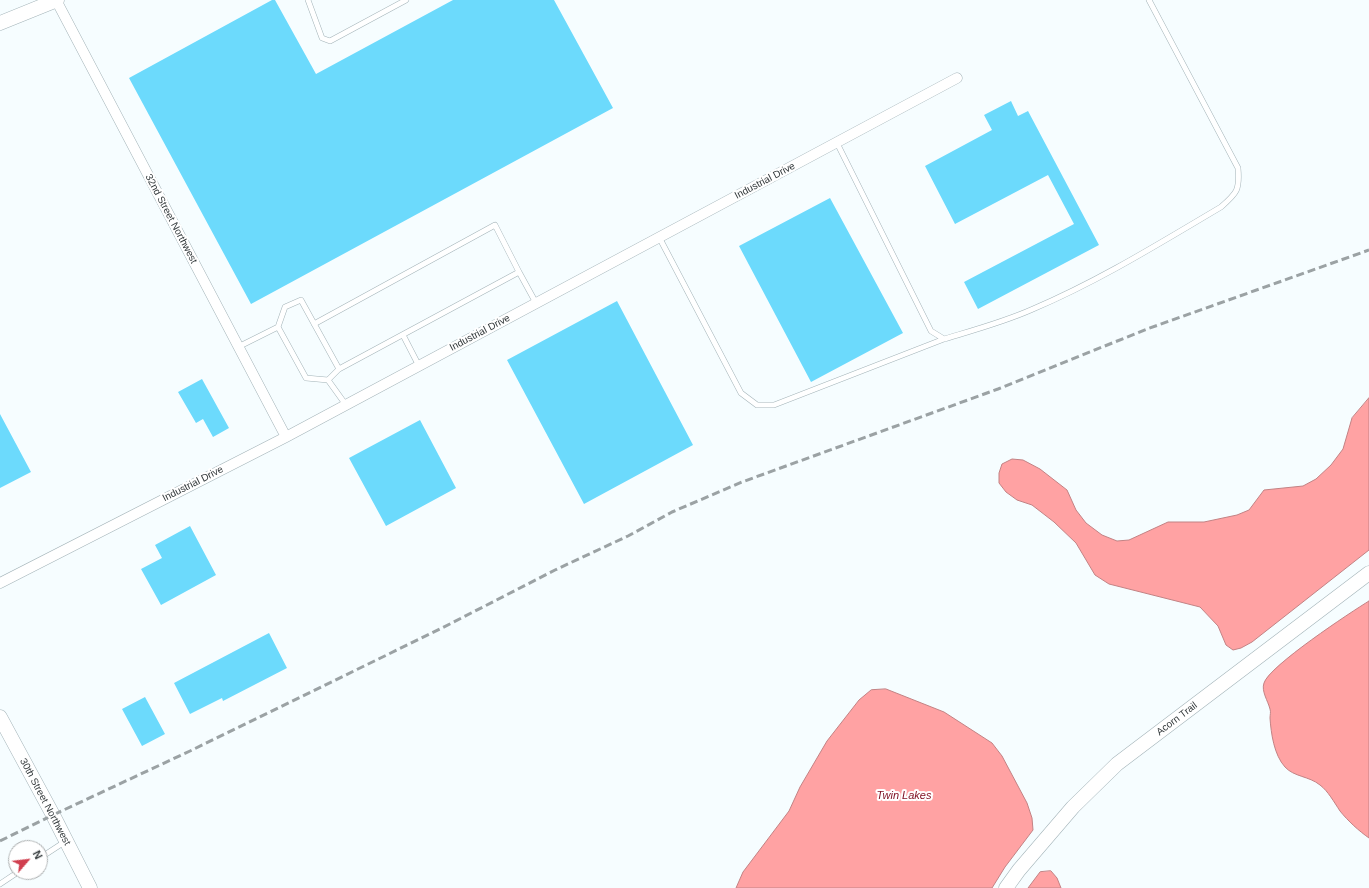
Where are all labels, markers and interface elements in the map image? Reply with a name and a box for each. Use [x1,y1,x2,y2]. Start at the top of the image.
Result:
street label: Industrial Drive [733,160,797,202]
street label: 32nd Street Northwest [142,172,200,266]
street label: Industrial Drive [448,312,512,354]
street label: Industrial Drive [161,464,225,504]
street label: Acorn Trail [1154,700,1200,738]
street label: 30th Street Northwest [17,756,73,848]
water label: Twin Lakes [877,789,931,803]
north arrow [8,840,48,880]
text: N [31,849,45,861]

